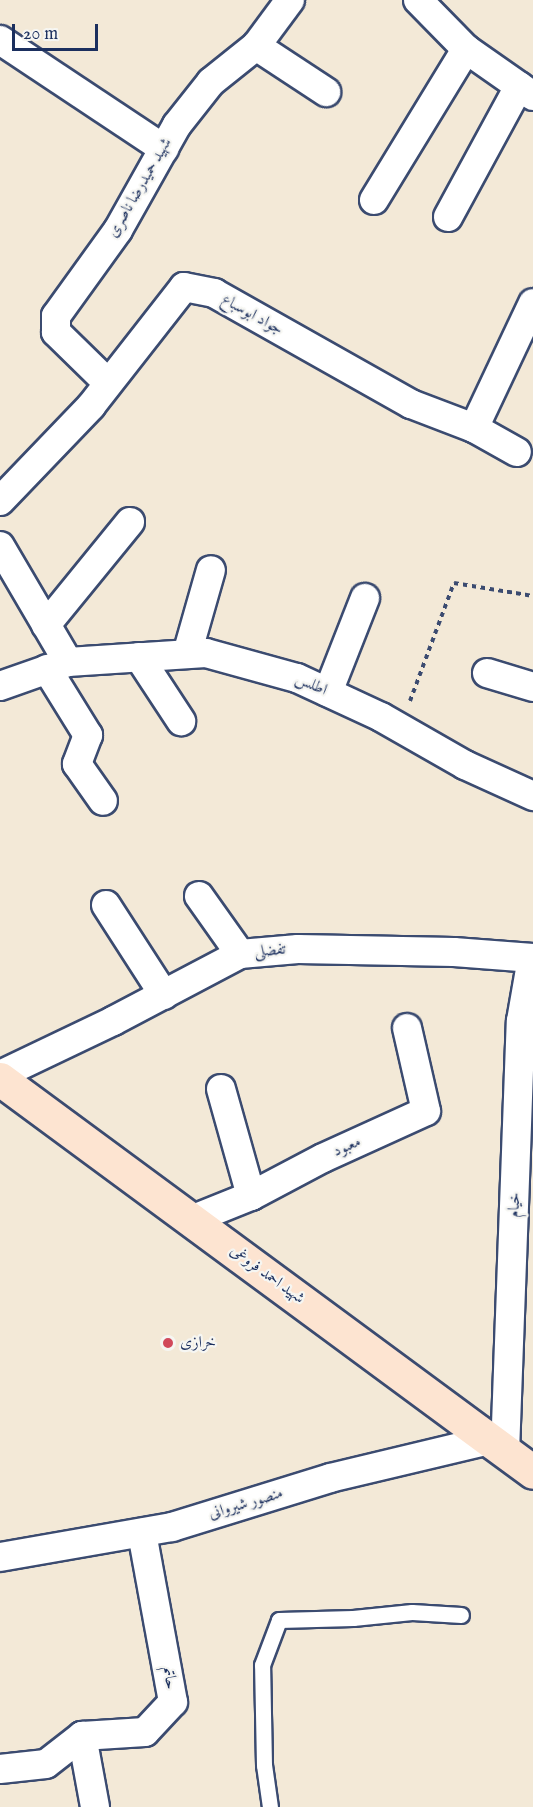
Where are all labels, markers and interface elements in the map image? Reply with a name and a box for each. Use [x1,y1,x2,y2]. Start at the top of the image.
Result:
scale bar [15,12,100,50]
text: 20 m [23,23,58,46]
street label: شهید حمیدرضا ناصری [104,135,176,241]
street label: جواد ابوسباع [218,290,286,340]
street label: اطلس [292,670,330,700]
street label: تفضلی [254,940,286,962]
street label: معبود [330,1132,364,1162]
street label: خیام [505,1192,525,1218]
street label: شهید احمد فروغی [226,1241,308,1309]
place label: خرازی [180,1333,216,1353]
marker: خرازی [161,1336,175,1350]
street label: منصور شیروانی [207,1484,285,1524]
street label: حاتم [158,1665,180,1691]

